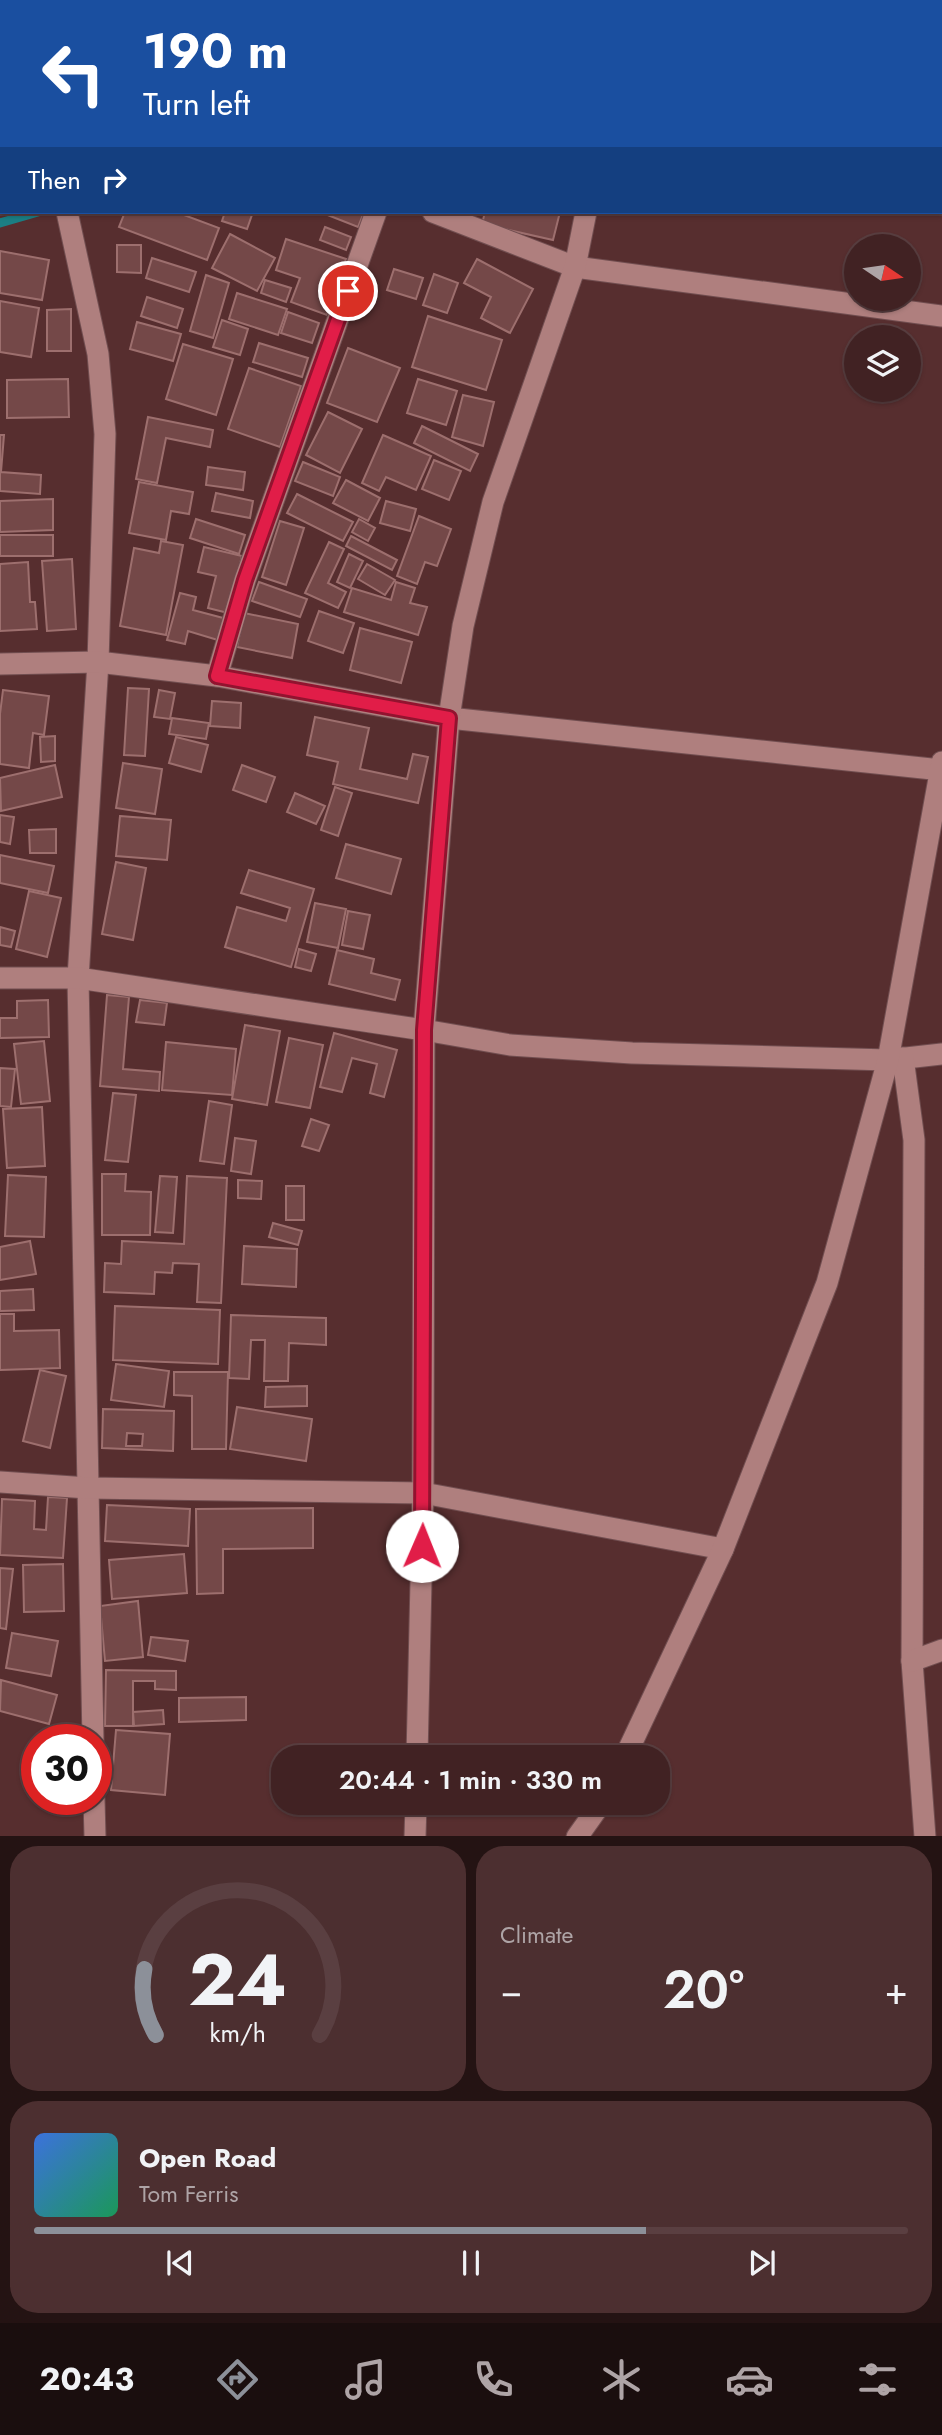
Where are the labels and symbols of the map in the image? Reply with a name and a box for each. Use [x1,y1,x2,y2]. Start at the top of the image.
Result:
north arrow [844,234,920,312]
pin [318,261,378,321]
position arrow [385,1509,459,1583]
speed limit sign: 30 [21,1724,112,1815]

